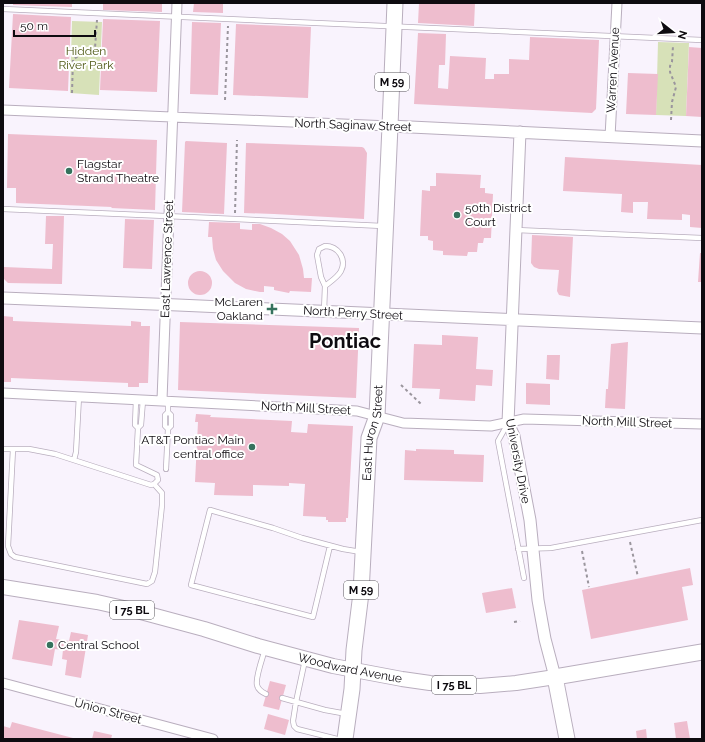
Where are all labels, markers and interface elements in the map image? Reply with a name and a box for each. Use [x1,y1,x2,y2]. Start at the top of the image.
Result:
scale bar [14,12,95,38]
north arrow [653,12,693,52]
text: 50 m [20,19,48,33]
street label: Warren Avenue [604,27,622,113]
text: N [675,29,690,41]
park label: Hidden River Park [58,44,114,72]
road number: M 59 [375,73,409,91]
street label: North Saginaw Street [294,116,412,134]
place label: Flagstar Strand Theatre [77,157,159,185]
marker: Flagstar Strand Theatre [64,166,74,176]
street label: East Lawrence Street [158,200,176,318]
place label: 50th District Court [465,201,531,229]
marker: 50th District Court [452,210,462,220]
place label: McLaren Oakland [214,295,263,323]
marker: McLaren Oakland [266,303,278,315]
street label: North Perry Street [303,303,403,323]
district label: Pontiac [309,329,381,353]
street label: East Huron Street [360,385,385,481]
street label: North Mill Street [261,399,351,417]
street label: North Mill Street [582,413,672,431]
street label: University Drive [503,417,533,505]
place label: AT&T Pontiac Main central office [141,433,244,461]
marker: AT&T Pontiac Main central office [247,442,257,452]
road number: M 59 [344,581,378,599]
road number: I 75 BL [110,601,154,619]
place label: Central School [58,638,140,652]
marker: Central School [45,640,55,650]
street label: Woodward Avenue [297,650,403,686]
road number: I 75 BL [432,676,476,694]
street label: Union Street [73,695,143,727]

